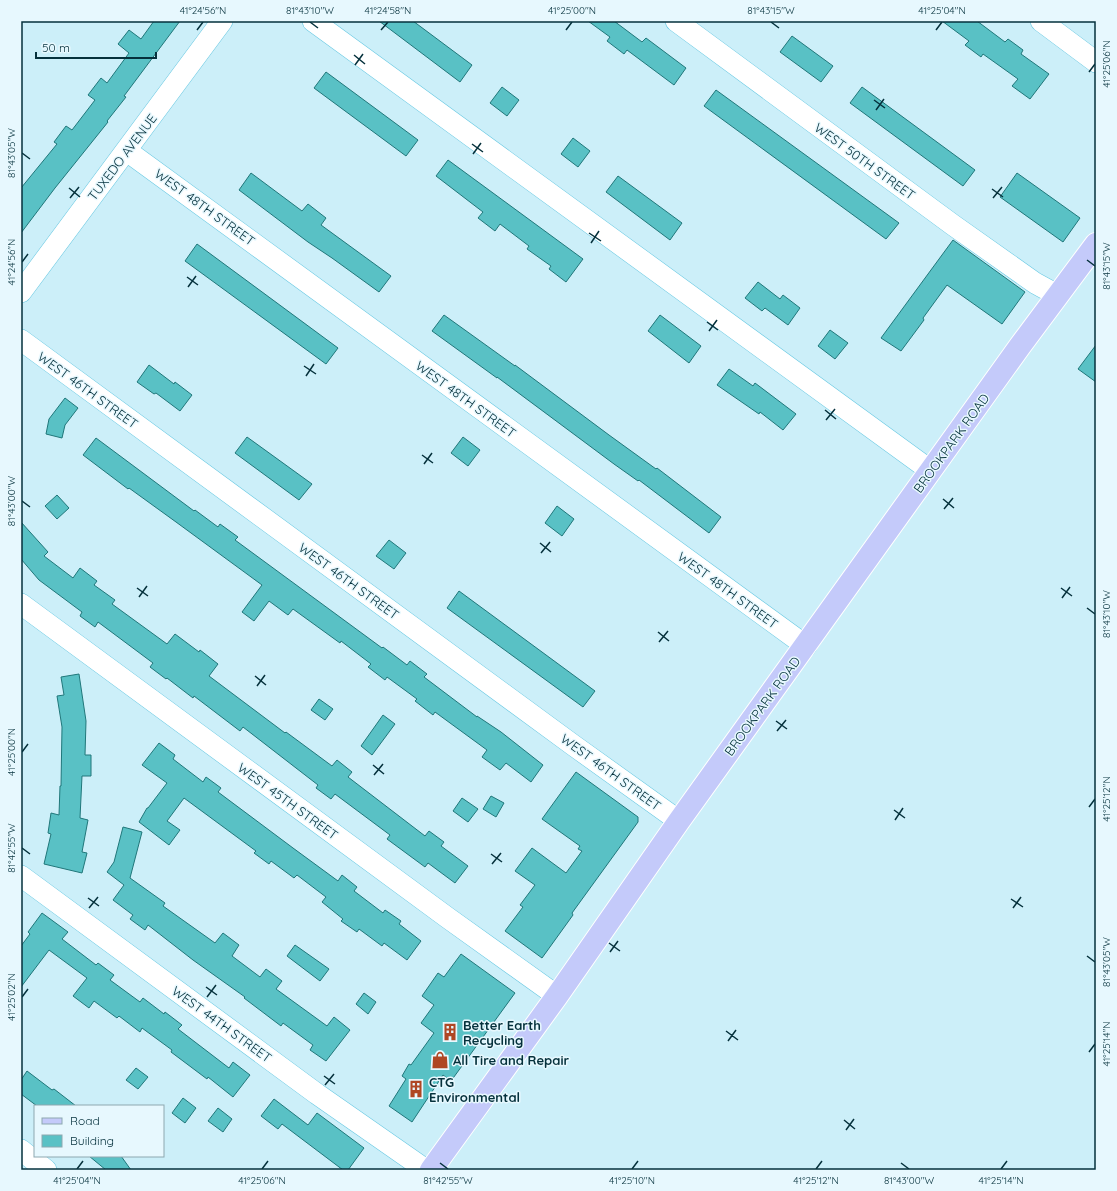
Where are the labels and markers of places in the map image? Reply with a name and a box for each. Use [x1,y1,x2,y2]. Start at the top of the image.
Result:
place label: Better Earth Recycling [463,1017,541,1048]
building icon: Better Earth Recycling [440,1022,460,1042]
shop icon: All Tire and Repair [430,1050,450,1070]
place label: All Tire and Repair [453,1052,569,1068]
place label: CTG Environmental [429,1074,520,1105]
building icon: CTG Environmental [406,1079,426,1099]

